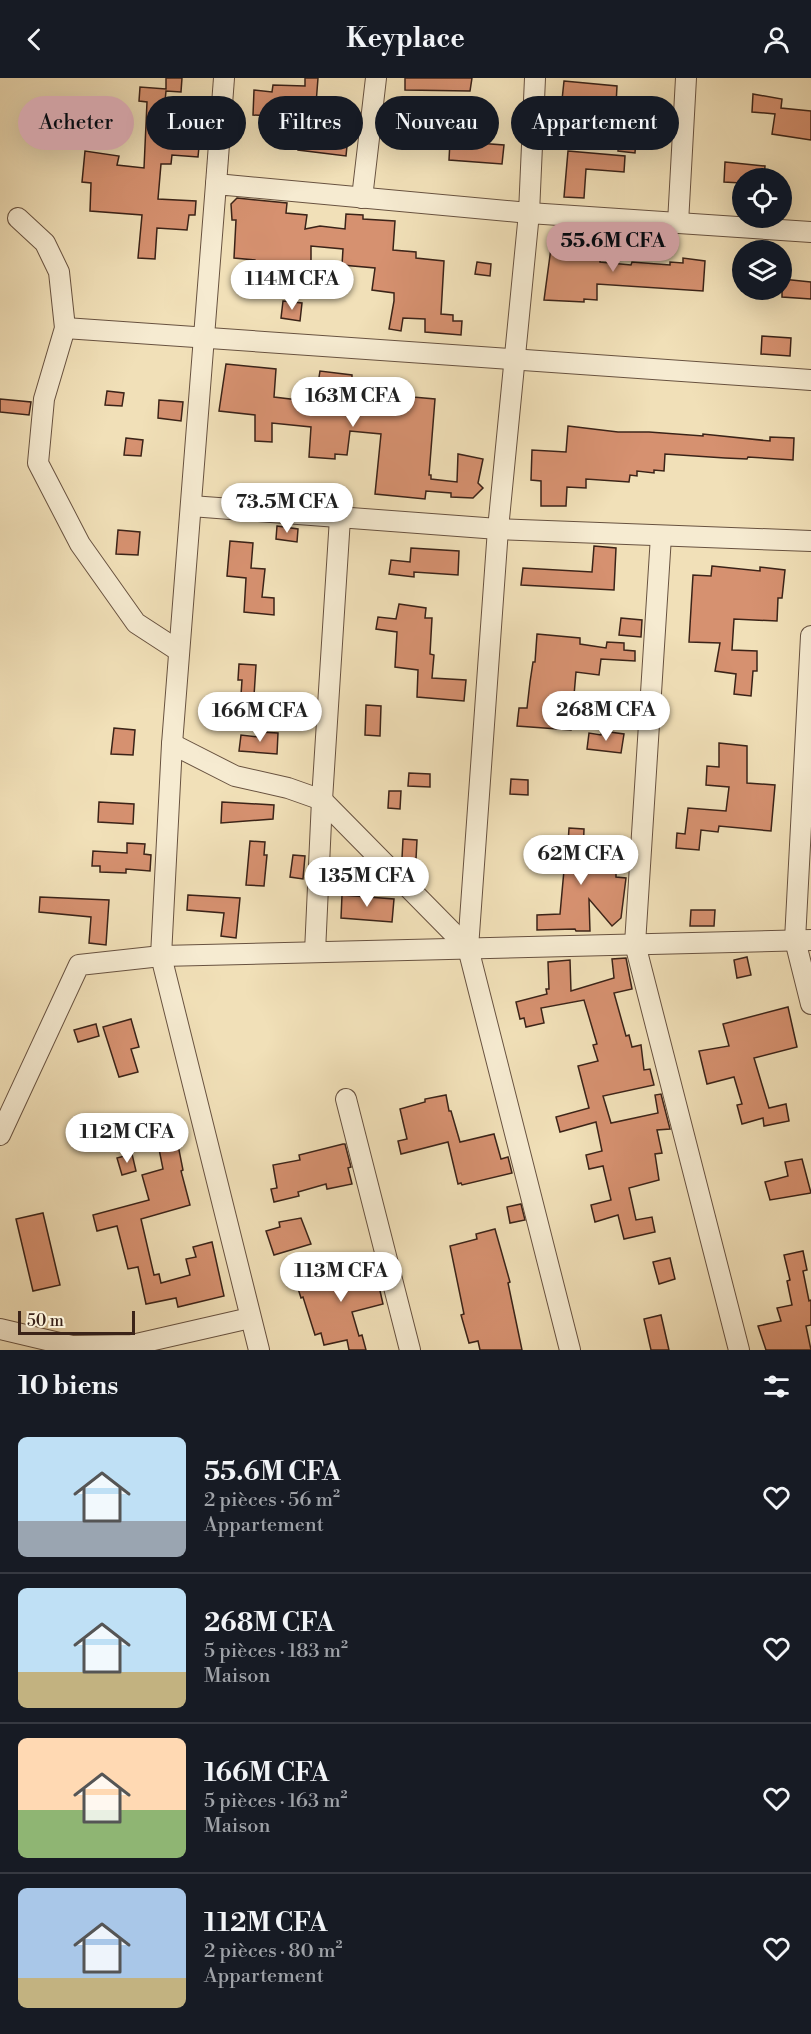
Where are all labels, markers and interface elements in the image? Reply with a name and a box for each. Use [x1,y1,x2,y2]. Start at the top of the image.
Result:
text: Keyplace [346,22,465,56]
icon: back [18,23,51,56]
icon: person [760,23,793,56]
chip: Acheter [18,96,134,150]
chip: Louer [146,96,246,150]
chip: Filtres [258,96,363,150]
chip: Nouveau [375,96,499,150]
chip: Appartement [511,96,679,150]
map controls [732,168,792,300]
button: locate [732,168,792,228]
pin: 55.6M CFA [544,222,682,273]
text: 55.6M CFA [560,229,666,254]
button: layers [732,240,792,300]
pin: 114M CFA [230,260,354,311]
text: 114M CFA [245,267,339,292]
pin: 163M CFA [291,377,415,428]
text: 163M CFA [305,384,401,409]
pin: 73.5M CFA [218,483,356,534]
text: 73.5M CFA [235,490,339,515]
pin: 268M CFA [544,691,668,742]
pin: 166M CFA [198,692,322,743]
text: 268M CFA [556,698,656,723]
text: 166M CFA [212,699,308,724]
pin: 62M CFA [526,835,636,886]
text: 62M CFA [537,842,625,867]
pin: 135M CFA [305,857,429,908]
text: 135M CFA [319,864,415,889]
pin: 112M CFA [65,1113,189,1164]
text: 112M CFA [80,1120,174,1145]
pin: 113M CFA [279,1252,403,1303]
text: 113M CFA [294,1259,388,1284]
scale bar [18,1308,135,1336]
text: 50 m [27,1311,64,1331]
text: 10 biens [18,1370,118,1402]
icon: filters [760,1370,793,1403]
text: 55.6M CFA [204,1456,341,1488]
icon: home [66,1461,138,1533]
icon: heart [760,1481,793,1514]
text: 2 pièces · 56 m² [204,1488,340,1513]
text: Appartement [204,1513,324,1538]
text: 268M CFA [204,1607,334,1639]
icon: home [66,1612,138,1684]
icon: heart [760,1632,793,1665]
text: 5 pièces · 183 m² [204,1639,348,1664]
text: Maison [204,1664,270,1689]
text: 166M CFA [204,1757,329,1789]
icon: home [66,1762,138,1834]
icon: heart [760,1782,793,1815]
text: 5 pièces · 163 m² [204,1789,348,1814]
text: Maison [204,1814,270,1839]
text: 112M CFA [204,1907,327,1939]
icon: home [66,1912,138,1984]
icon: heart [760,1932,793,1965]
text: 2 pièces · 80 m² [204,1939,342,1964]
text: Appartement [204,1964,324,1989]

